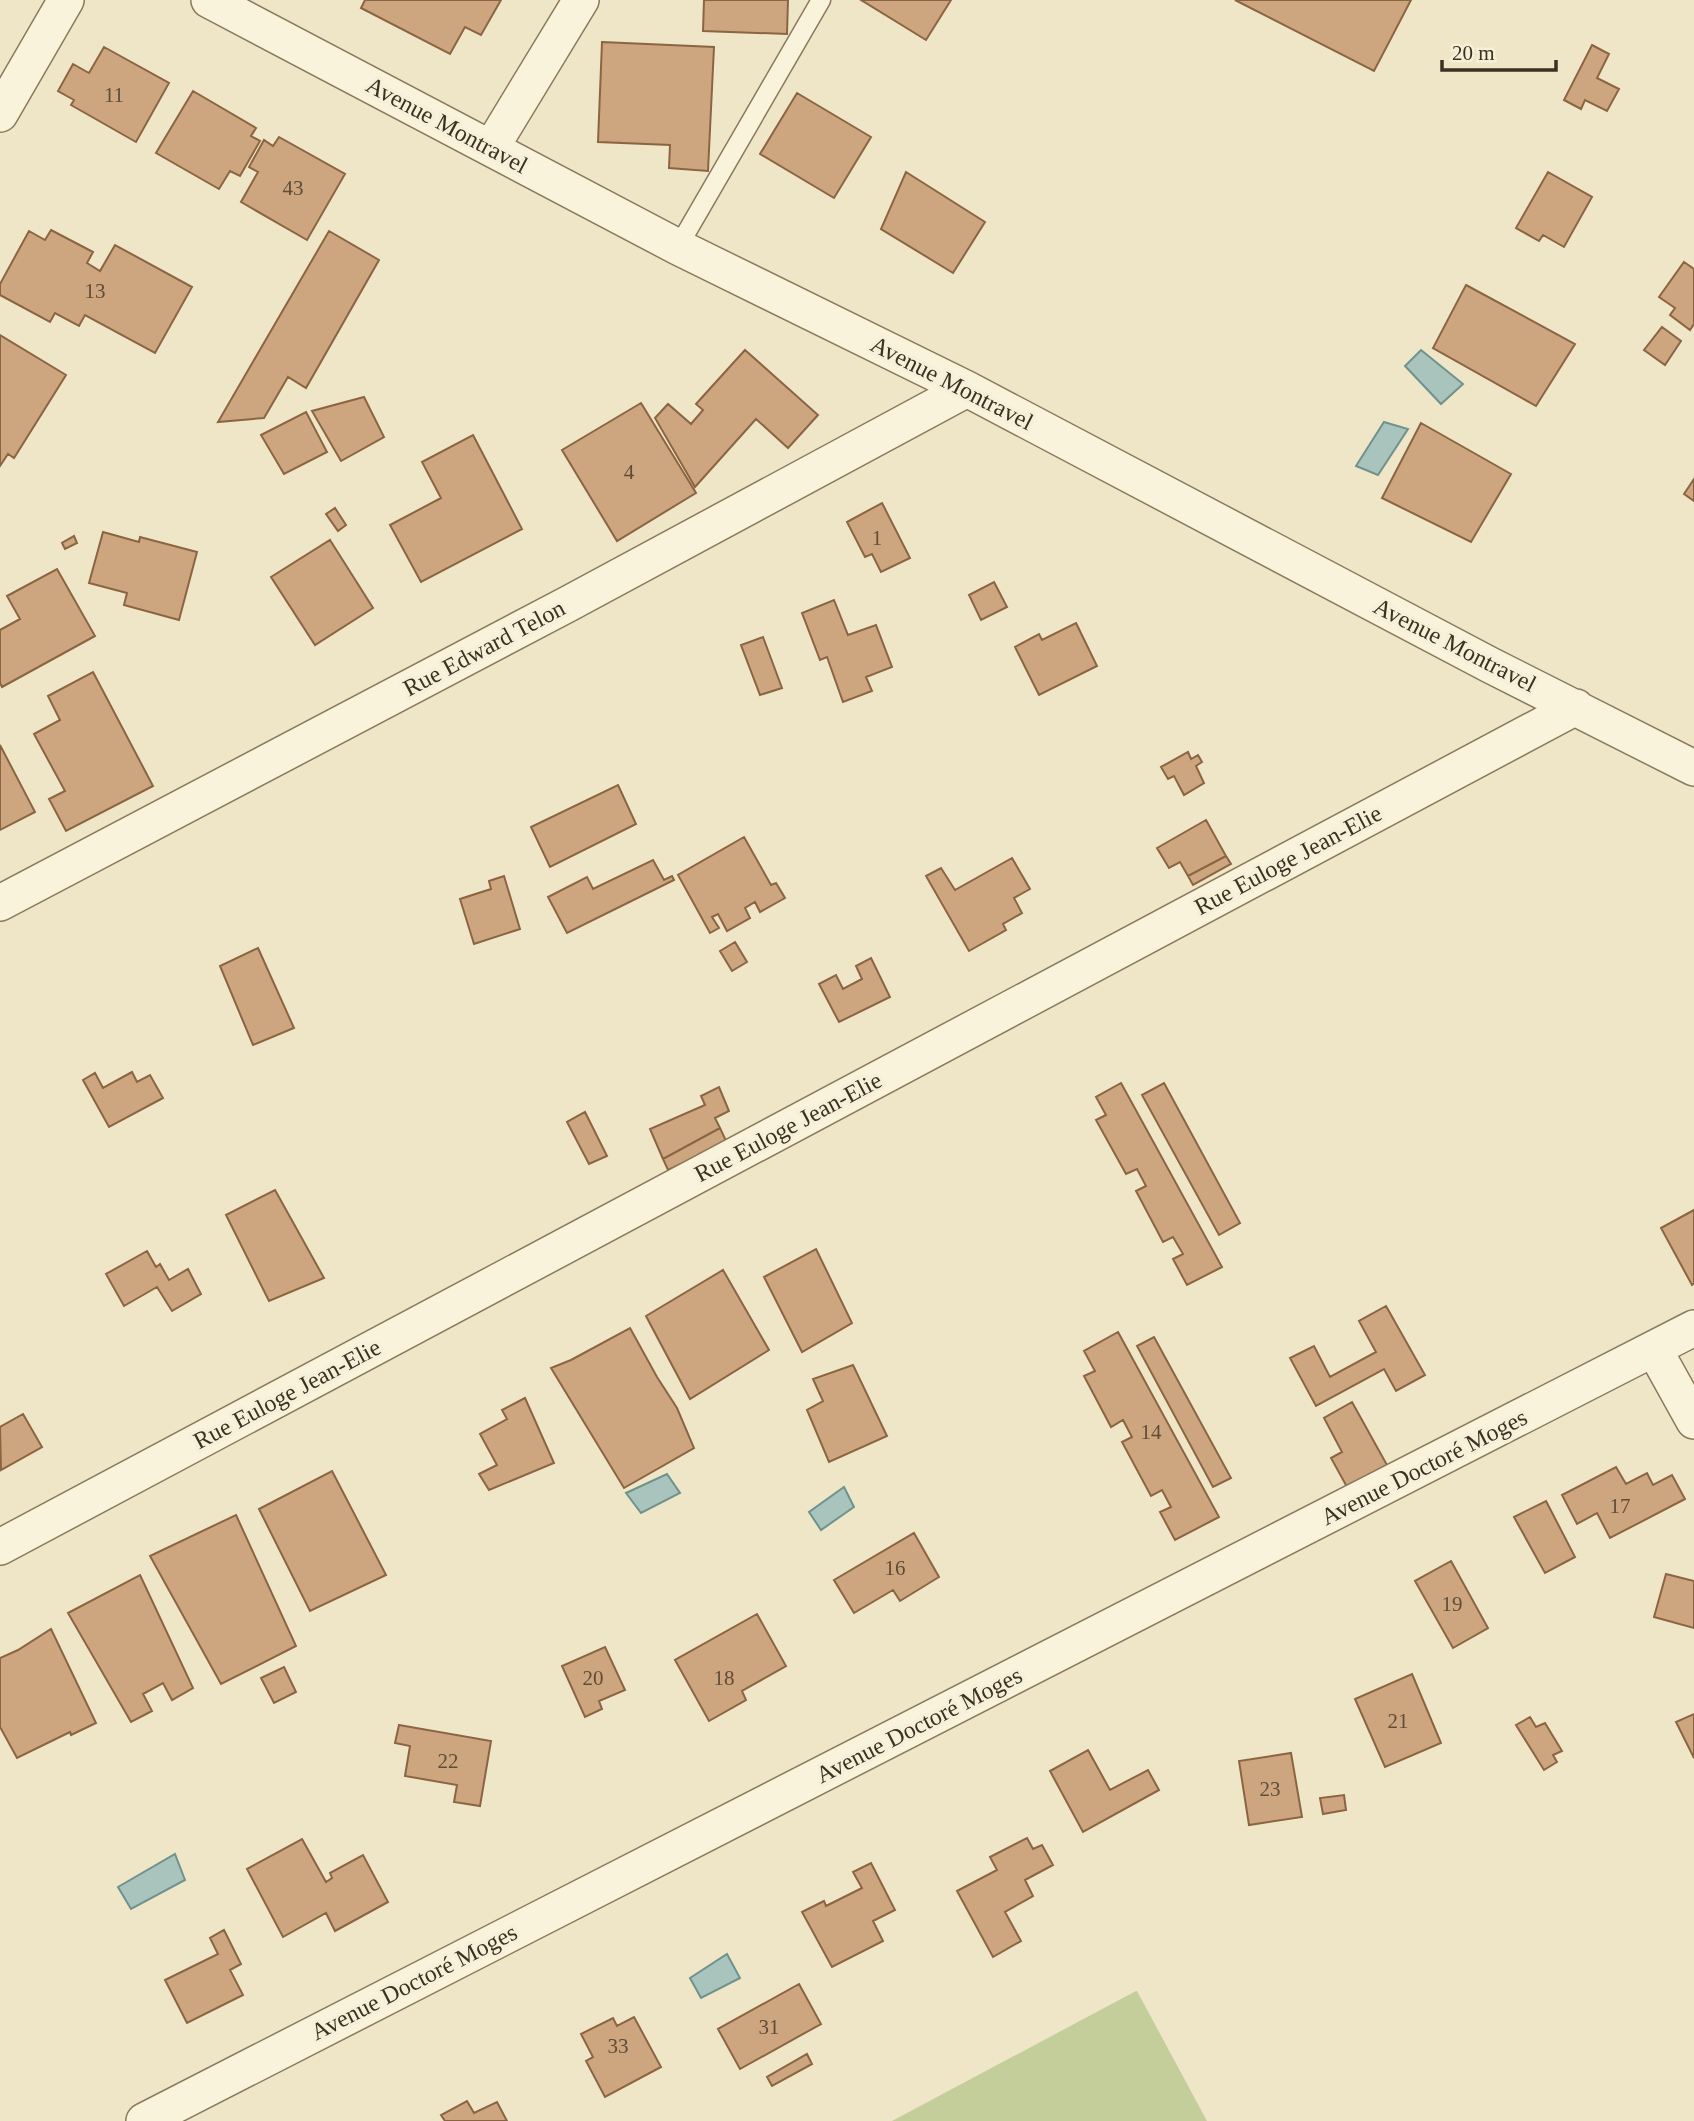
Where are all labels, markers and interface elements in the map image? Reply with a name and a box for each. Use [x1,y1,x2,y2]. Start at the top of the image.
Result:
scale bar [1442,28,1556,72]
text: 20 m [1452,41,1495,65]
street label: Avenue Montravel [362,72,532,179]
house number: 11 [104,83,124,107]
house number: 43 [283,176,304,200]
house number: 13 [85,279,106,303]
street label: Avenue Montravel [866,331,1038,435]
house number: 4 [624,460,635,484]
house number: 1 [872,526,882,550]
street label: Avenue Montravel [1369,593,1541,697]
street label: Rue Edward Telon [399,594,569,702]
street label: Rue Euloge Jean-Elie [1190,800,1386,920]
street label: Rue Euloge Jean-Elie [690,1067,886,1187]
street label: Rue Euloge Jean-Elie [189,1334,385,1454]
street label: Avenue Doctoré Moges [1317,1404,1531,1530]
house number: 14 [1141,1420,1162,1444]
house number: 17 [1610,1494,1631,1518]
house number: 16 [885,1556,906,1580]
house number: 19 [1442,1592,1463,1616]
street label: Avenue Doctoré Moges [812,1662,1026,1788]
house number: 20 [583,1666,604,1690]
house number: 18 [714,1666,735,1690]
house number: 21 [1388,1709,1409,1733]
house number: 22 [438,1749,459,1773]
house number: 23 [1260,1777,1281,1801]
street label: Avenue Doctoré Moges [307,1919,521,2045]
house number: 31 [759,2015,780,2039]
house number: 33 [608,2034,629,2058]

